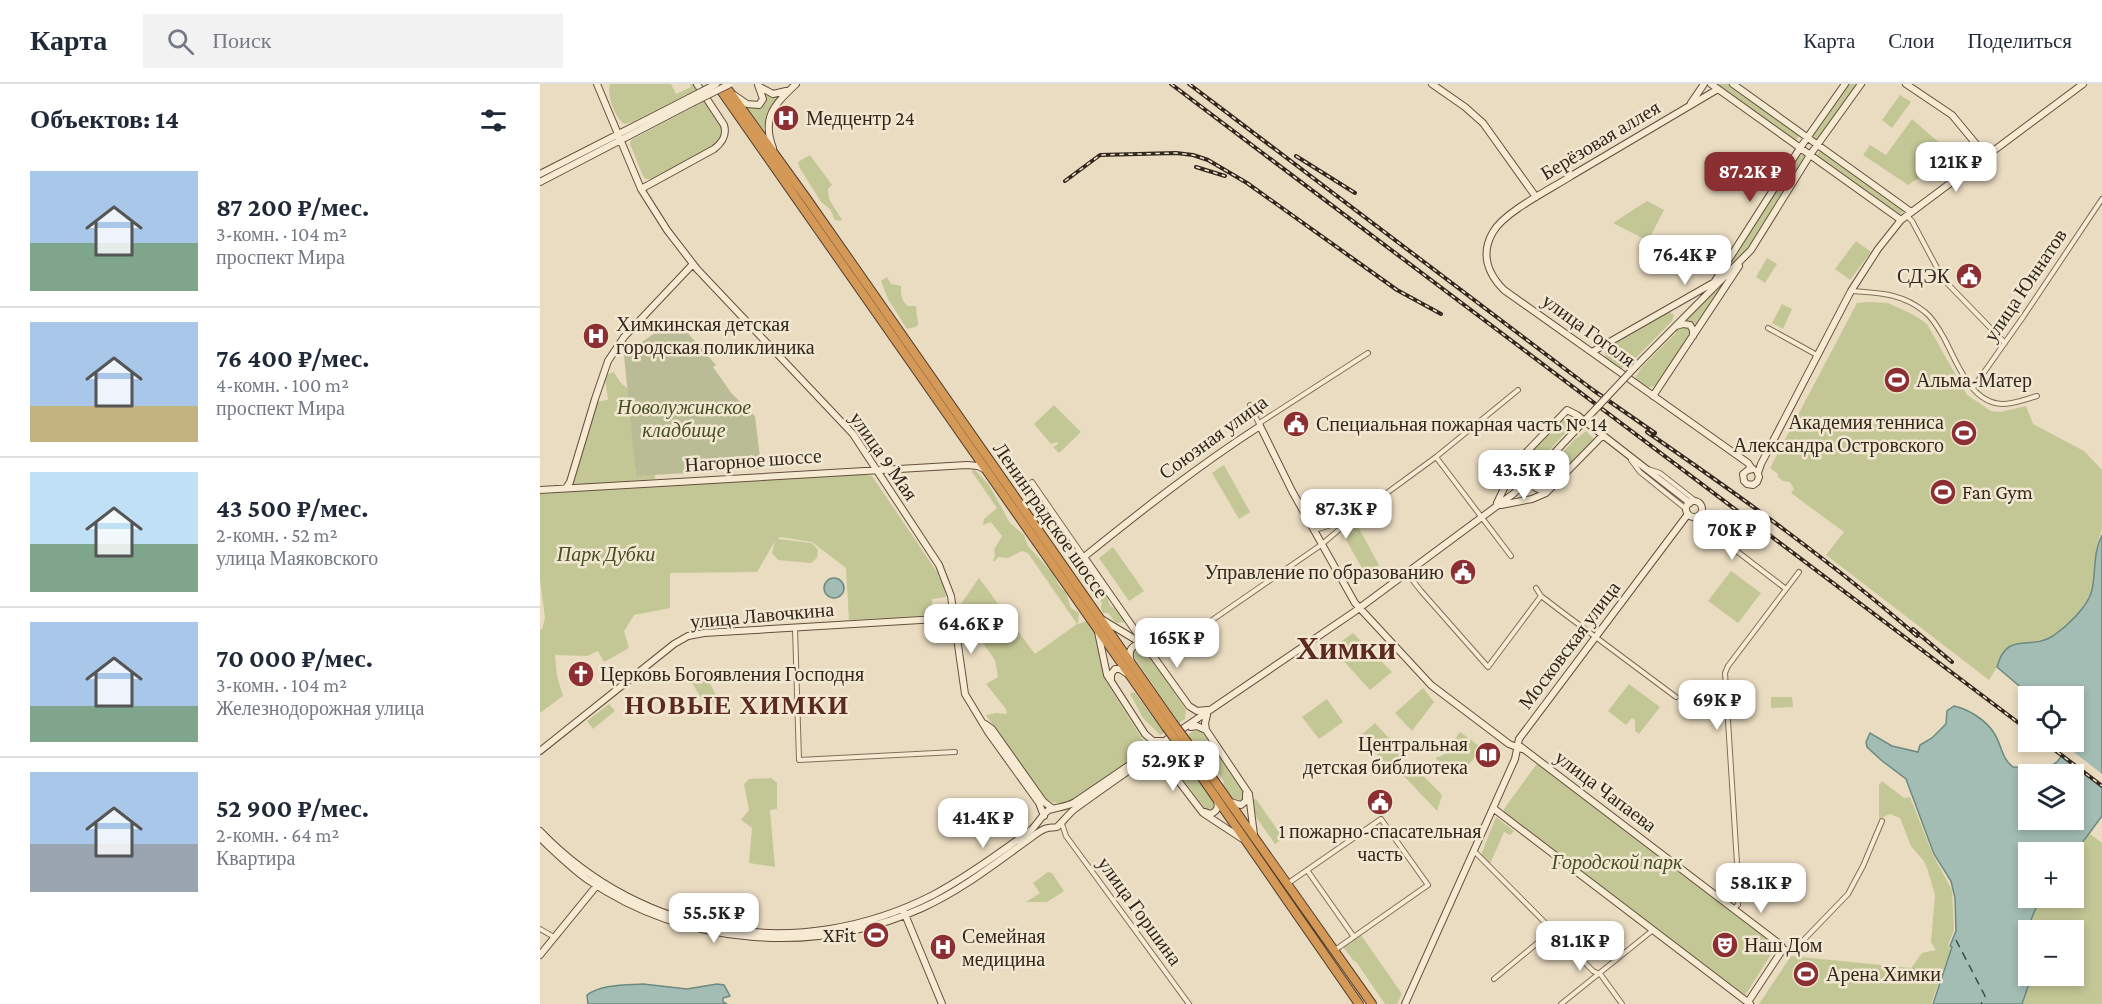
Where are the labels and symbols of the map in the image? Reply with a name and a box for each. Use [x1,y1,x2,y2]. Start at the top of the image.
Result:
street label: Берёзовая аллея [1536,96,1664,185]
hospital icon: Медцентр 24 [771,103,801,133]
place label: Медцентр 24 [806,107,915,130]
pin: 121K ₽ [1907,142,2005,193]
pin: 87.2K ₽ [1695,152,1805,203]
street label: улица Юннатов [1979,224,2072,346]
pin: 76.4K ₽ [1630,235,1740,286]
public building icon: СДЭК [1954,261,1984,291]
place label: СДЭК [1897,265,1951,288]
street label: улица Гоголя [1538,289,1640,372]
place label: Химкинская детская городская поликлиника [616,313,815,359]
hospital icon: Химкинская детская городская поликлиника [581,321,611,351]
sports icon: Альма-Матер [1882,365,1912,395]
place label: Альма-Матер [1916,369,2032,392]
street label: Союзная улица [1155,390,1272,484]
park label: Новолужинское кладбище [616,396,751,442]
street label: улица 9 Мая [845,408,923,505]
public building icon: Специальная пожарная часть № 14 [1281,409,1311,439]
place label: Академия тенниса Александра Островского [1733,411,1944,457]
place label: Специальная пожарная часть № 14 [1316,413,1607,436]
sports icon: Академия тенниса Александра Островского [1949,418,1979,448]
street label: Ленинградское шоссе [988,438,1113,603]
street label: Нагорное шоссе [684,444,822,477]
pin: 43.5K ₽ [1469,450,1579,501]
sports icon: Fan Gym [1928,477,1958,507]
place label: Fan Gym [1962,481,2033,504]
pin: 87.3K ₽ [1291,489,1401,540]
pin: 70K ₽ [1690,510,1774,561]
park label: Парк Дубки [556,543,655,566]
public building icon: Управление по образованию [1448,557,1478,587]
place label: Управление по образованию [1204,561,1444,584]
street label: Московская улица [1514,577,1625,714]
street label: улица Лавочкина [689,598,835,633]
pin: 64.6K ₽ [916,604,1026,655]
pin: 165K ₽ [1128,618,1226,669]
district label: Химки [1296,630,1396,666]
church icon: Церковь Богоявления Господня [566,659,596,689]
place label: Церковь Богоявления Господня [600,663,864,686]
pin: 69K ₽ [1675,680,1759,731]
district label: НОВЫЕ ХИМКИ [625,691,849,720]
place label: Центральная детская библиотека [1303,733,1468,779]
library icon: Центральная детская библиотека [1473,740,1503,770]
pin: 52.9K ₽ [1118,741,1228,792]
street label: улица Чапаева [1550,746,1661,837]
public building icon: 1 пожарно-спасательная часть [1365,787,1395,817]
pin: 41.4K ₽ [928,798,1038,849]
place label: 1 пожарно-спасательная часть [1279,820,1481,865]
park label: Городской парк [1551,851,1683,874]
street label: улица Горшина [1092,853,1187,970]
pin: 58.1K ₽ [1706,863,1816,914]
pin: 55.5K ₽ [659,893,769,944]
sports icon: XFit [861,920,891,950]
pin: 81.1K ₽ [1525,921,1635,972]
place label: XFit [823,924,856,946]
place label: Семейная медицина [962,925,1045,971]
theatre icon: Наш Дом [1710,930,1740,960]
hospital icon: Семейная медицина [928,932,958,962]
place label: Наш Дом [1744,934,1823,957]
sports icon: Арена Химки [1791,959,1821,989]
place label: Арена Химки [1826,963,1941,986]

